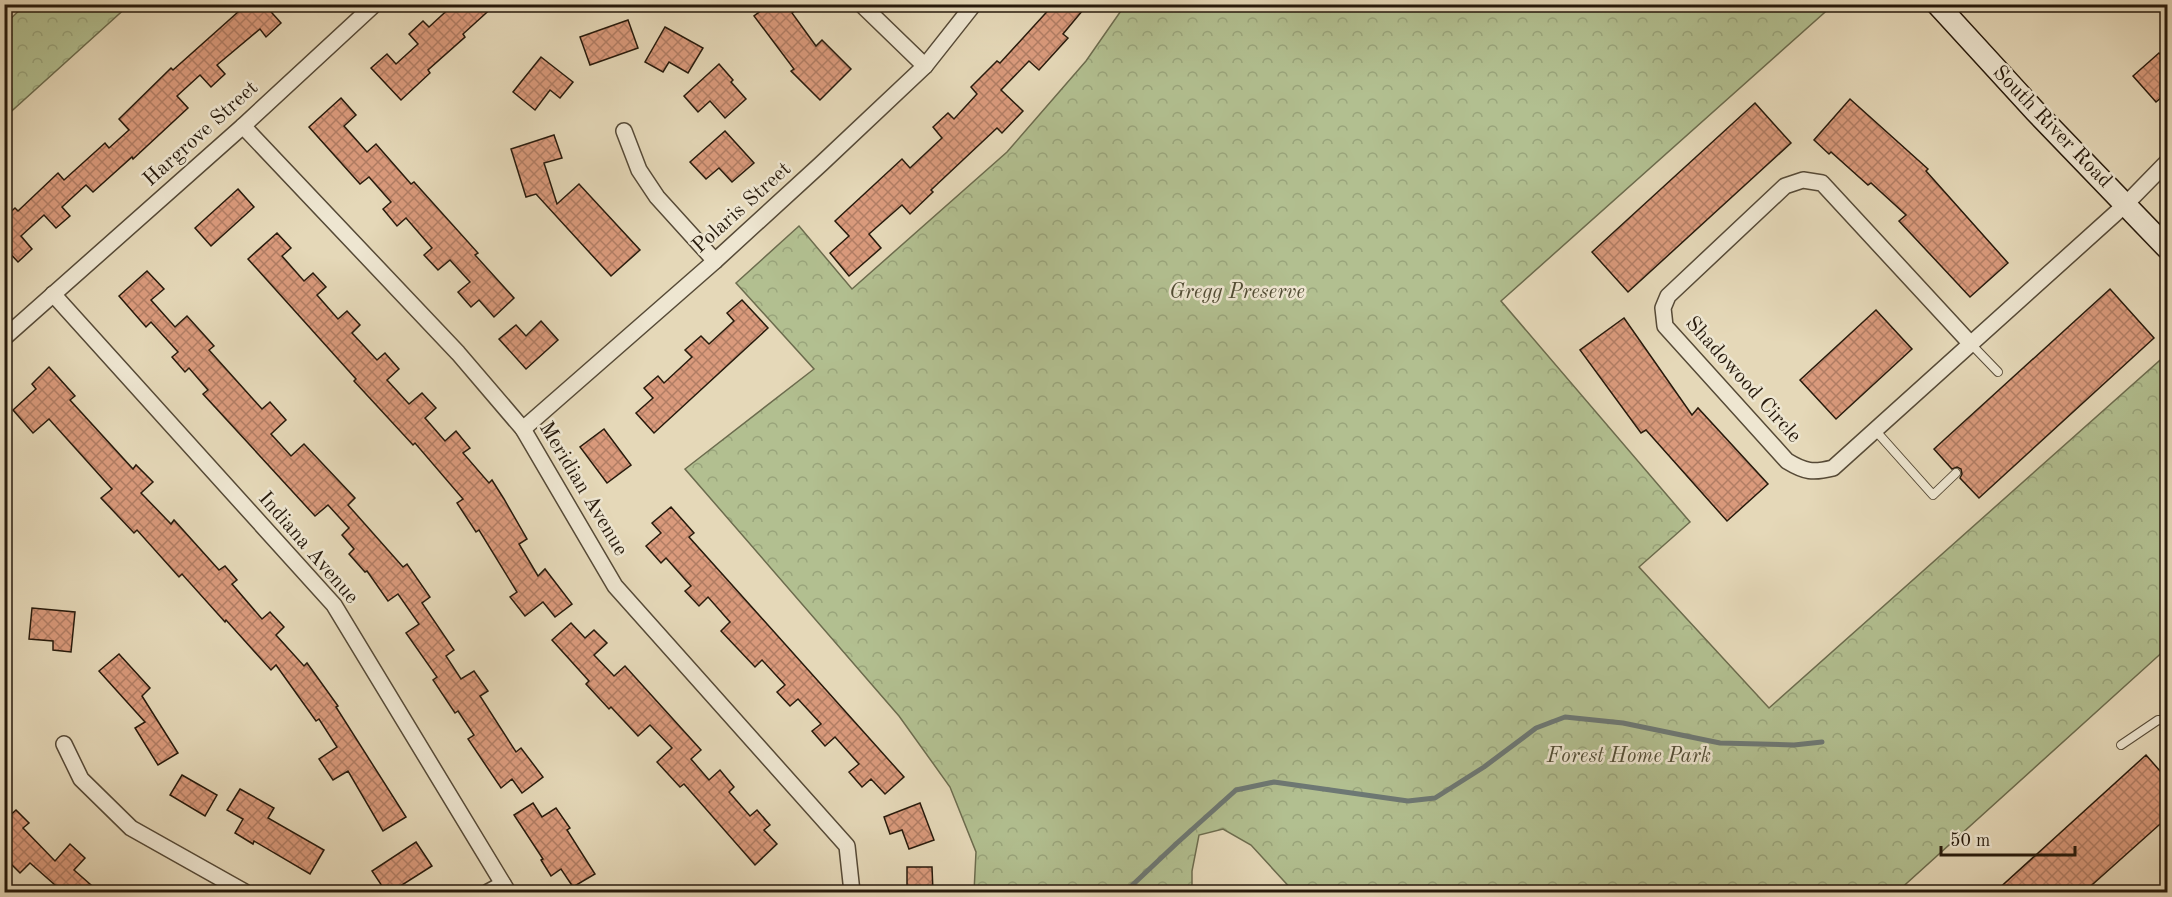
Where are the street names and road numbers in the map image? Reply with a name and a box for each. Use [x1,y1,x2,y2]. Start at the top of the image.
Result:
street label: South River Road [1988,62,2116,192]
street label: Hargrove Street [140,77,262,191]
street label: Polaris Street [689,159,795,257]
street label: Shadowood Circle [1681,313,1805,447]
street label: Meridian Avenue [535,418,631,560]
street label: Indiana Avenue [254,488,362,608]

